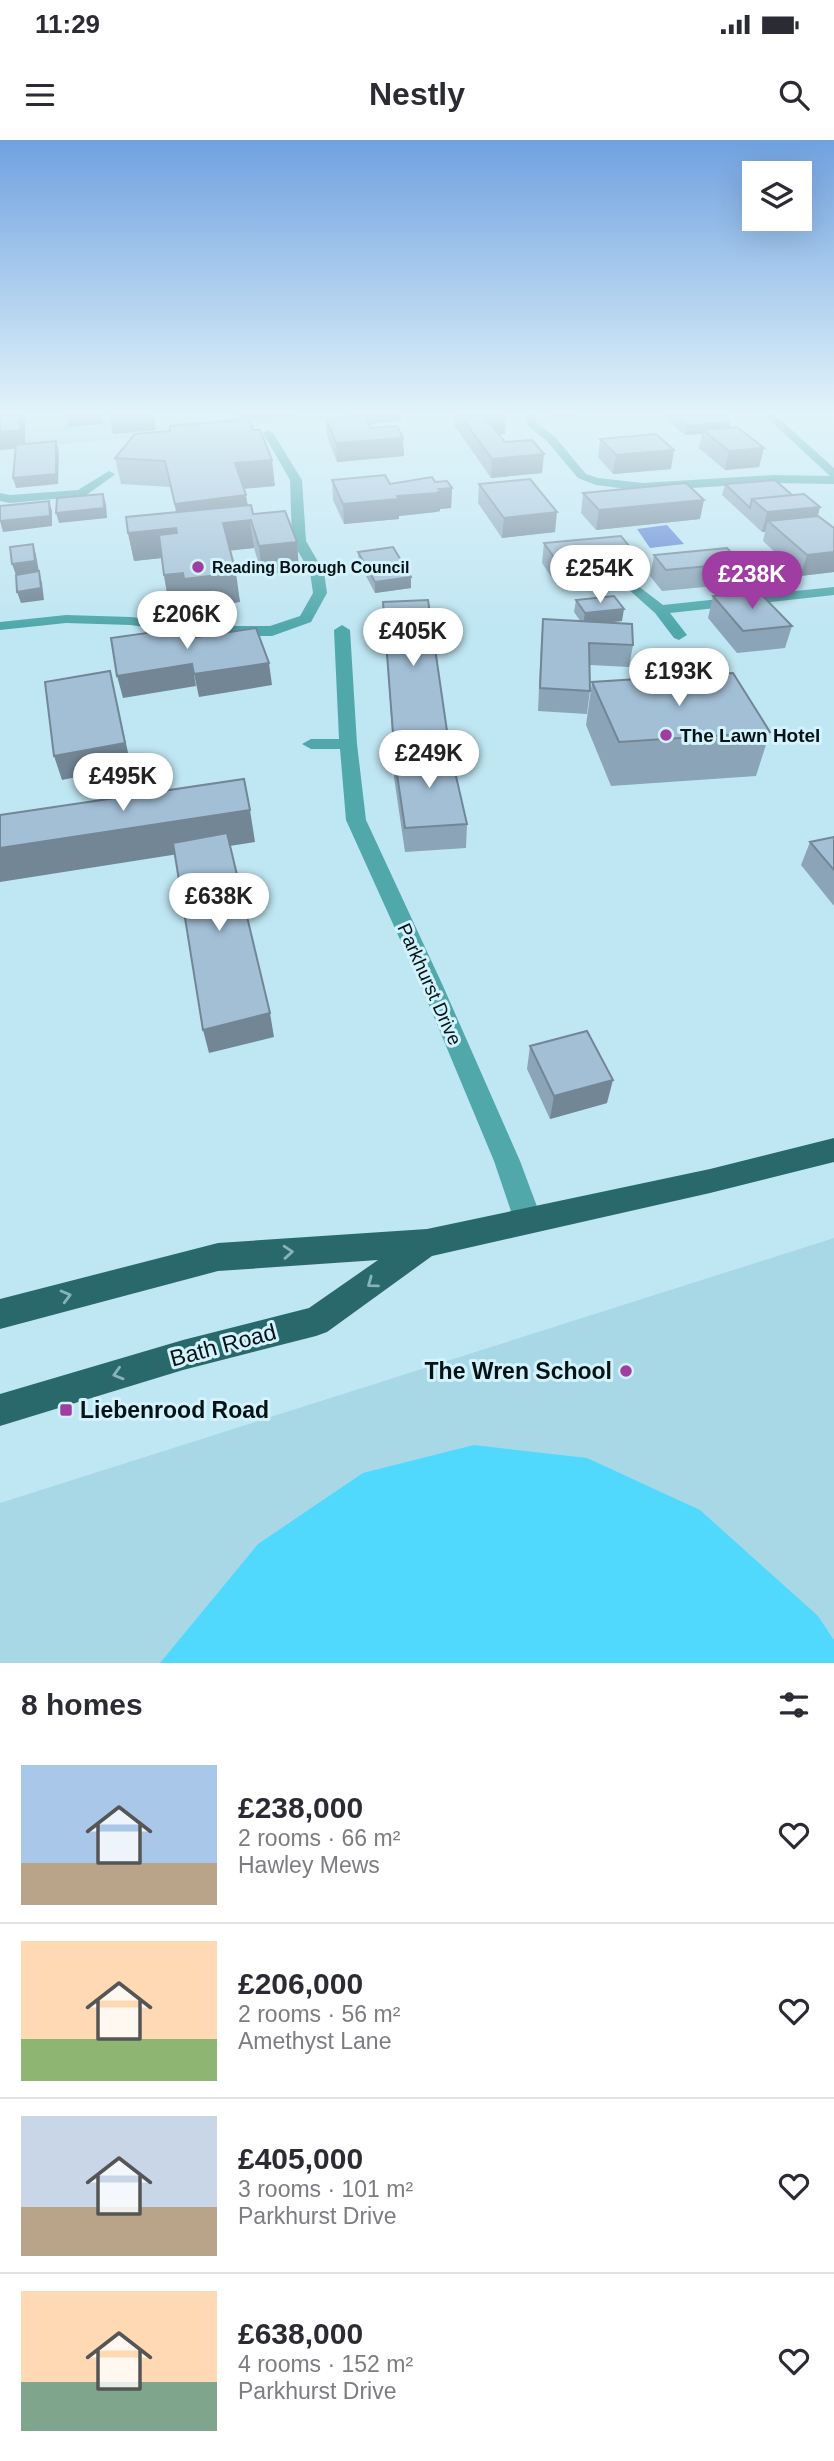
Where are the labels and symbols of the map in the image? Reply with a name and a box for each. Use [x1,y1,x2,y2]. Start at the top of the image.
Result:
pin: £254K [551,546,649,605]
pin: £238K [703,552,801,611]
marker: Reading Borough Council [190,559,206,575]
place label: Reading Borough Council [212,559,409,576]
pin: £206K [138,592,236,651]
pin: £405K [364,608,462,668]
pin: £193K [630,648,728,708]
place label: The Lawn Hotel [680,725,820,746]
marker: The Lawn Hotel [658,727,674,743]
pin: £249K [380,730,478,790]
pin: £495K [74,754,172,813]
pin: £638K [170,874,268,933]
street label: Parkhurst Drive [393,920,466,1048]
one-way arrow [283,1245,294,1260]
one-way arrow [367,1275,380,1287]
one-way arrow [60,1290,72,1304]
street label: Bath Road [167,1318,279,1372]
place label: The Wren School [425,1358,612,1384]
marker: The Wren School [618,1363,634,1379]
one-way arrow [112,1366,124,1381]
place label: Liebenrood Road [80,1397,269,1423]
marker: Liebenrood Road [58,1402,74,1418]

